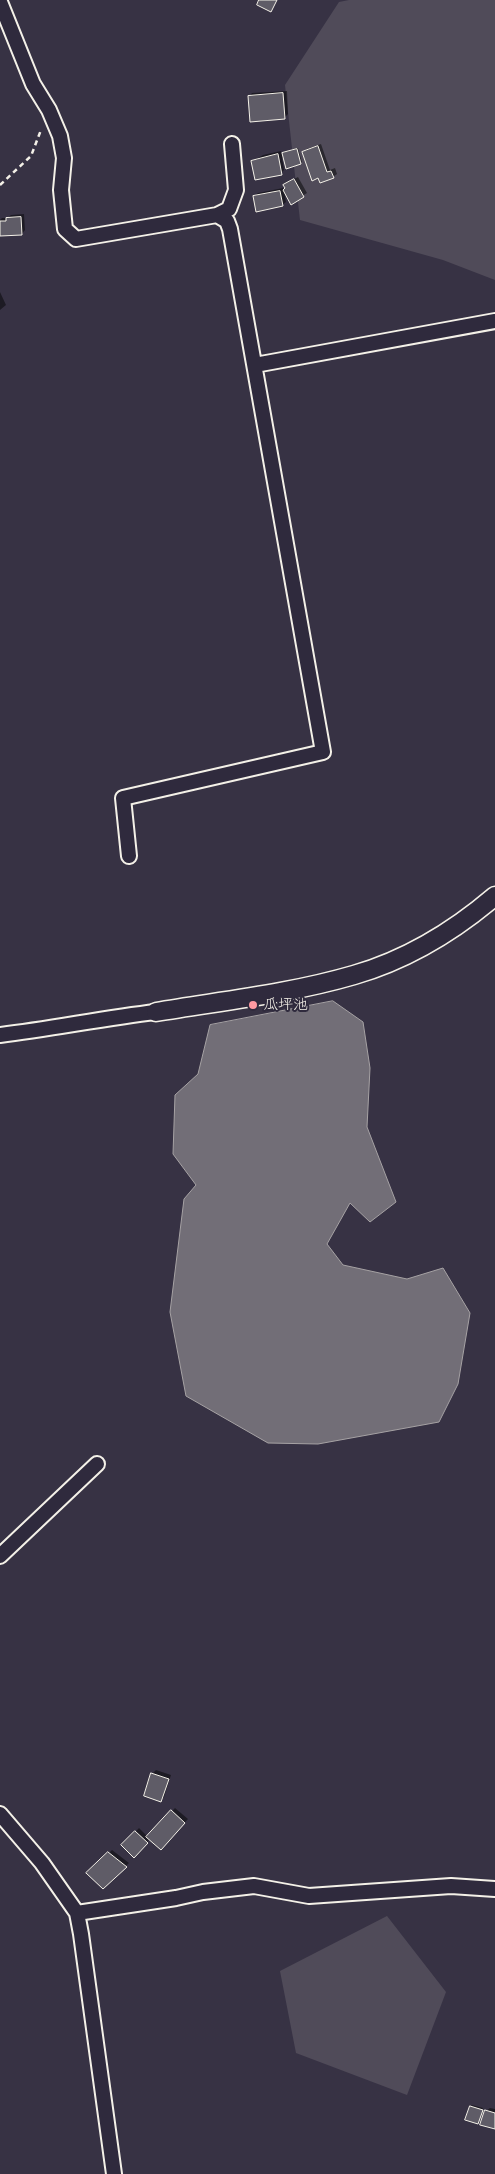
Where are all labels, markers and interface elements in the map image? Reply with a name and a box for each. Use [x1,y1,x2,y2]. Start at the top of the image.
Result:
place label: 瓜坪池 [263,996,308,1014]
marker: 瓜坪池 [247,999,259,1011]

